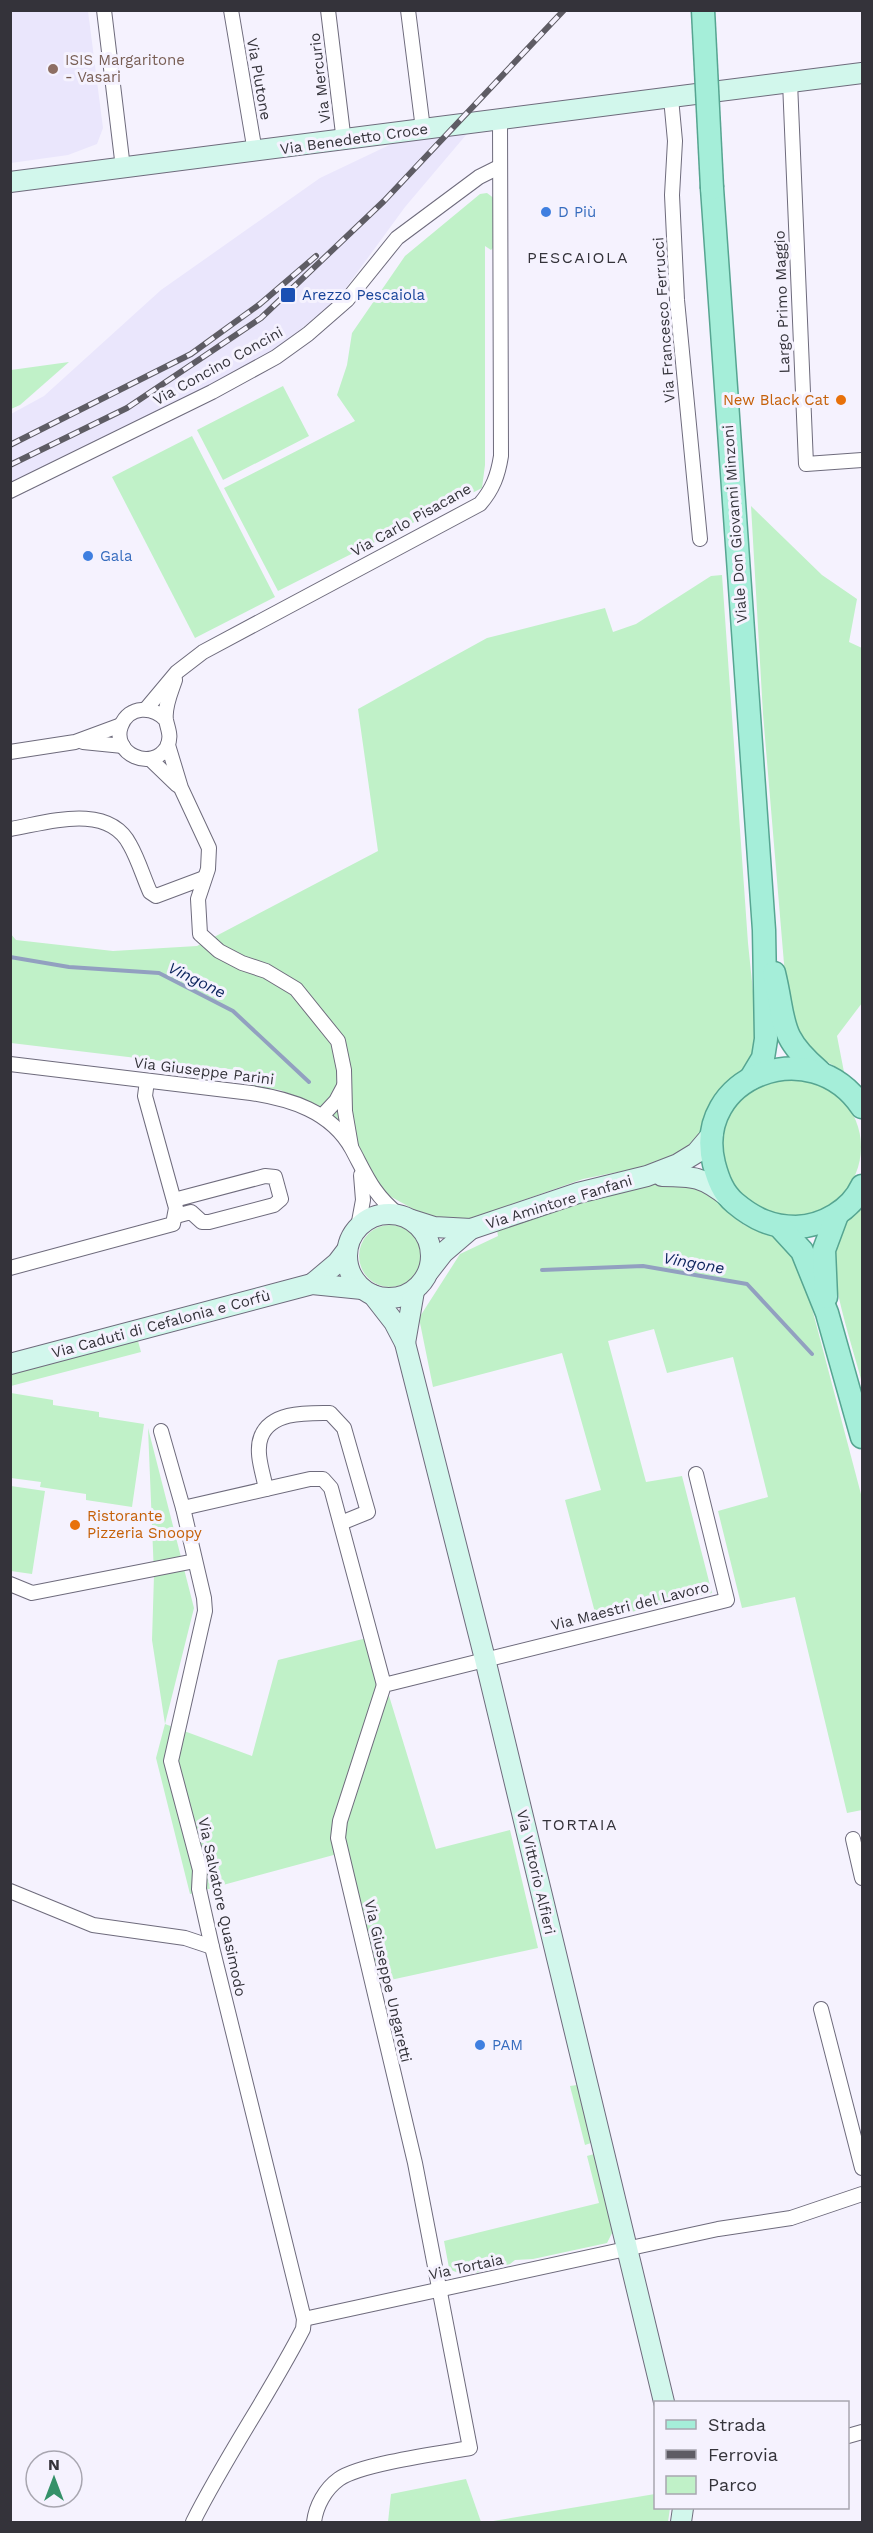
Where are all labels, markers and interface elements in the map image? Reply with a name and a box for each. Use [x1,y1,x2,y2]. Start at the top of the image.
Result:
street label: Via Mercurio [306,32,334,124]
street label: Via Plutone [243,36,275,122]
place label: ISIS Margaritone - Vasari [65,51,185,86]
marker: ISIS Margaritone - Vasari [46,62,60,76]
street label: Via Benedetto Croce [279,120,429,158]
place label: D Più [558,203,596,221]
marker: D Più [539,205,553,219]
street label: Largo Primo Maggio [771,230,793,374]
street label: Via Francesco Ferrucci [649,237,679,403]
district label: PESCAIOLA [527,248,629,267]
marker: Arezzo Pescaiola [279,286,297,304]
place label: Arezzo Pescaiola [302,286,425,304]
street label: Via Concino Concini [150,323,286,409]
place label: New Black Cat [723,391,830,409]
marker: New Black Cat [834,393,848,407]
street label: Viale Don Giovanni Minzoni [719,424,751,624]
street label: Via Carlo Pisacane [348,479,474,561]
place label: Gala [100,547,133,565]
marker: Gala [81,549,95,563]
water label: Vingone [165,958,229,1002]
street label: Via Giuseppe Parini [133,1053,275,1089]
street label: Via Amintore Fanfani [484,1171,634,1233]
water label: Vingone [662,1248,726,1278]
street label: Via Caduti di Cefalonia e Corfù [50,1286,272,1362]
place label: Ristorante Pizzeria Snoopy [87,1507,202,1542]
marker: Ristorante Pizzeria Snoopy [68,1518,82,1532]
street label: Via Maestri del Lavoro [549,1578,711,1634]
street label: Via Vittorio Alfieri [513,1808,559,1936]
district label: TORTAIA [542,1815,618,1834]
street label: Via Salvatore Quasimodo [194,1816,250,1998]
street label: Via Giuseppe Ungaretti [361,1898,415,2064]
place label: PAM [492,2036,523,2054]
marker: PAM [473,2038,487,2052]
street label: Via Tortaia [427,2250,505,2284]
legend [654,2401,849,2509]
text: Strada [708,2414,766,2435]
text: Ferrovia [708,2444,778,2465]
north arrow [24,2449,84,2509]
text: N [48,2455,60,2474]
text: Parco [708,2474,757,2495]

